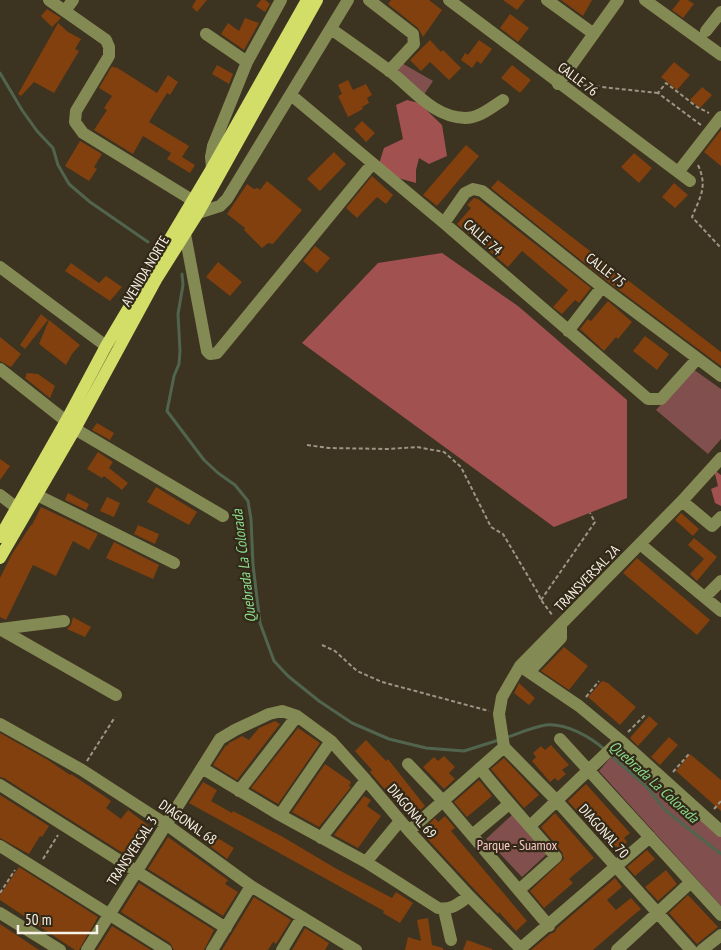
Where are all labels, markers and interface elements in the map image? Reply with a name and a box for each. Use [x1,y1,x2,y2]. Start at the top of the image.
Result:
street label: CALLE 76 [554,58,602,100]
street label: CALLE 74 [460,215,507,259]
street label: AVENIDA NORTE [117,232,173,310]
street label: CALLE 75 [582,249,630,291]
water label: Quebrada La Colorada [227,507,260,624]
street label: TRANSVERSAL 2A [551,541,624,615]
water label: Quebrada La Colorada [606,736,704,827]
street label: DIAGONAL 69 [383,780,441,842]
street label: DIAGONAL 68 [156,796,220,848]
street label: DIAGONAL 70 [575,800,633,862]
street label: TRANSVERSAL 3 [103,813,161,889]
park label: Parque - Suamox [477,836,558,854]
scale bar [18,902,96,934]
text: 50 m [25,910,51,929]

